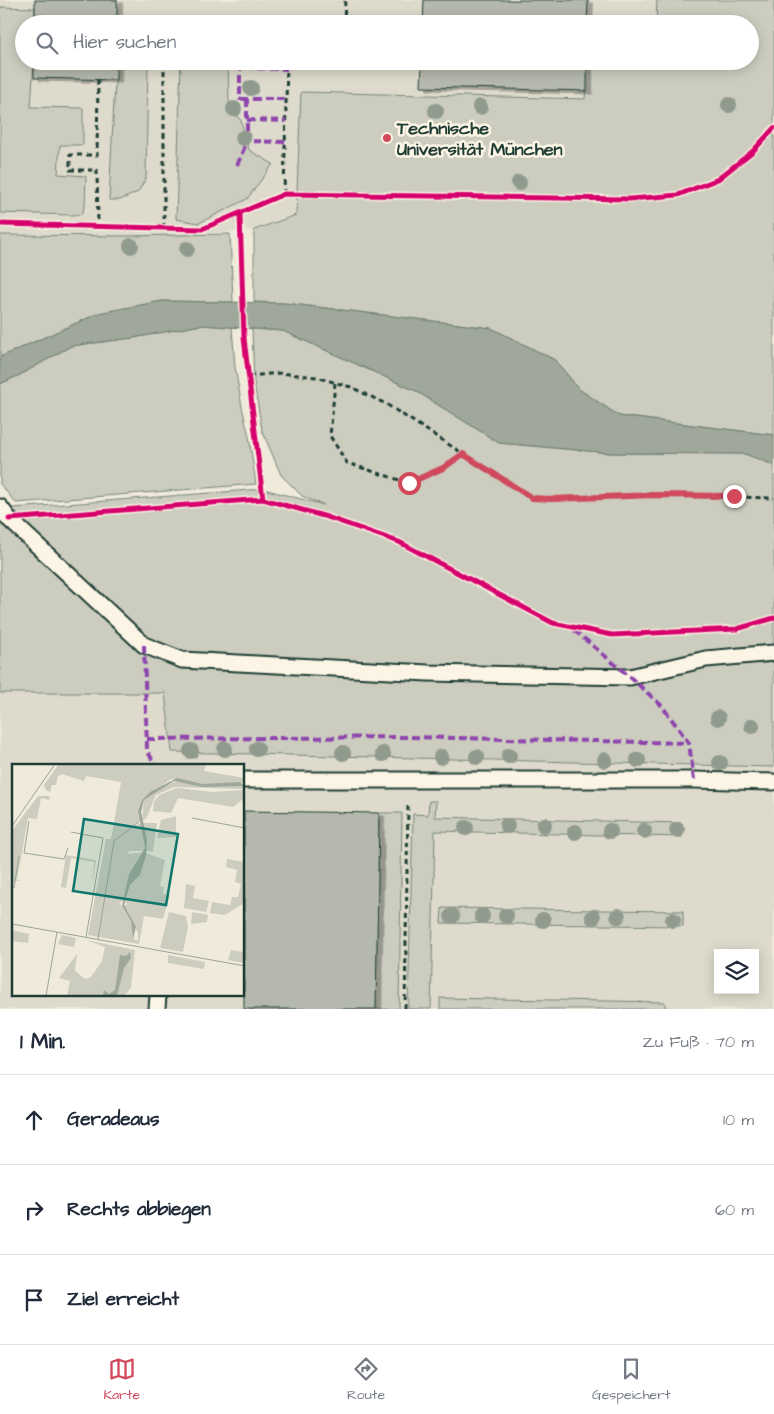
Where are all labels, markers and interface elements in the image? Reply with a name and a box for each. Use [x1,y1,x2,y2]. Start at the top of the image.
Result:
search box [15,15,759,70]
icon: search [33,29,61,57]
text: Hier suchen [73,29,176,56]
place label: Technische Universität München [396,116,563,162]
marker: Technische Universität München [381,132,393,144]
route start [398,472,421,495]
route end [723,485,746,508]
inset map [12,764,245,996]
map controls [714,949,759,994]
button: layers [714,949,759,994]
text: 1 Min. [20,1027,65,1056]
text: Zu Fuß · 70 m [642,1031,754,1053]
icon: ahead [20,1106,48,1134]
text: Geradeaus [67,1106,159,1133]
text: 10 m [723,1109,754,1131]
icon: right [20,1196,48,1224]
text: Rechts abbiegen [67,1196,211,1223]
text: 60 m [715,1199,754,1221]
icon: arrive [20,1286,48,1314]
text: Ziel erreicht [67,1286,179,1313]
tab: Karte [103,1355,140,1405]
tab: Route [347,1355,385,1405]
tab: Gespeichert [592,1355,671,1405]

